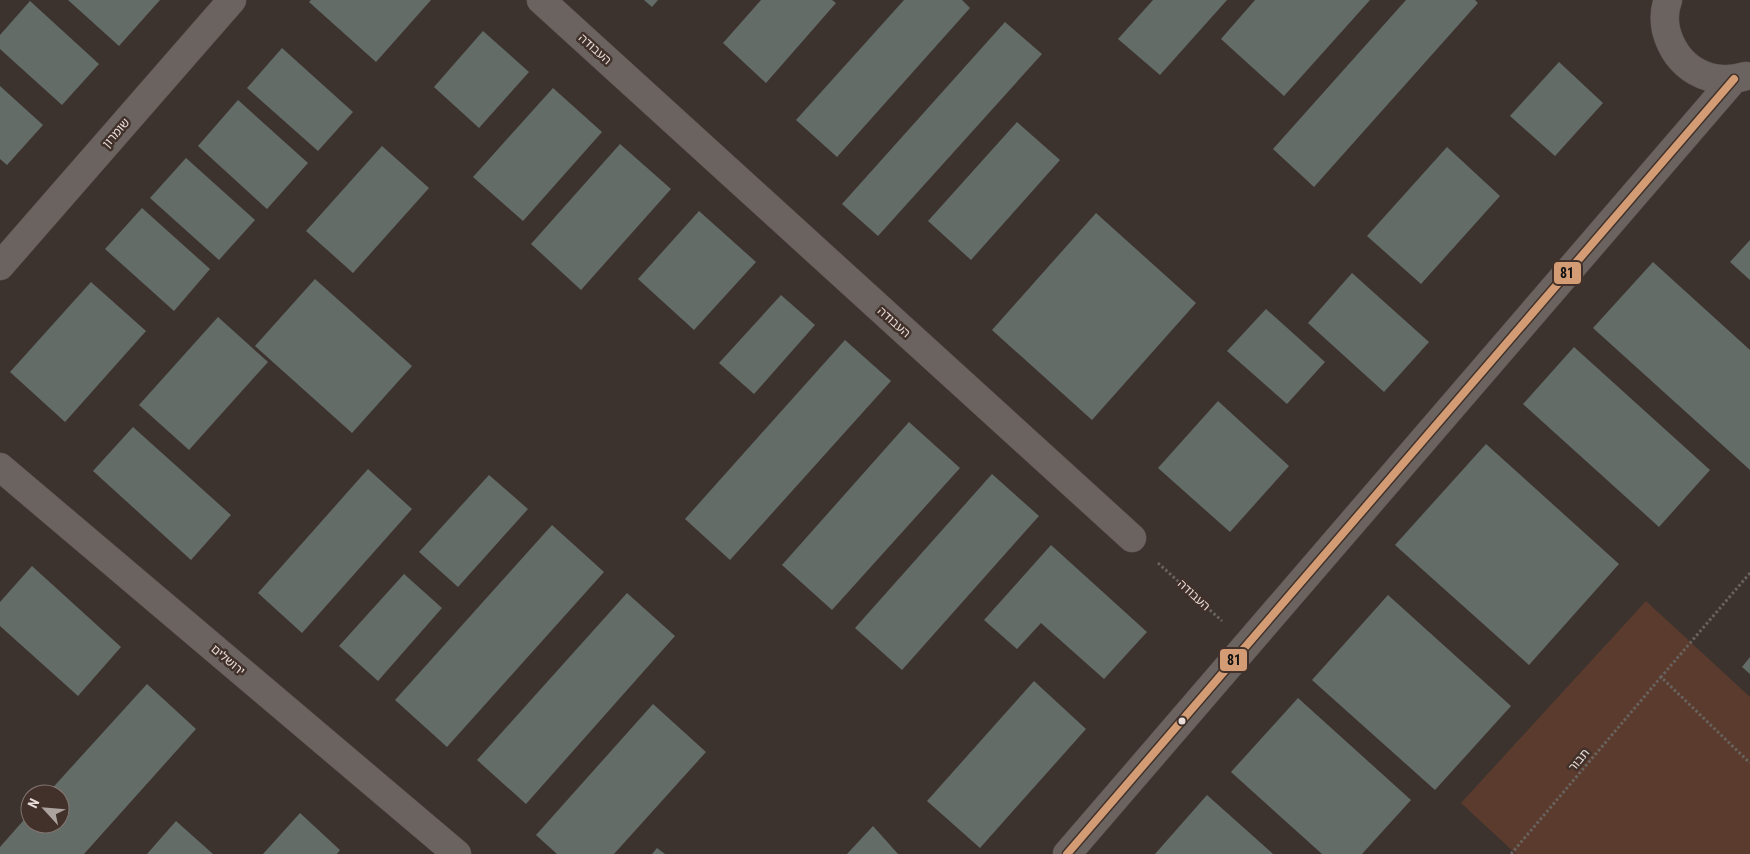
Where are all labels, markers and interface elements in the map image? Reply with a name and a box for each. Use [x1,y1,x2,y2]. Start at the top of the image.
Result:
street label: העבודה [576,31,614,67]
street label: שומרון [100,116,132,150]
line badge: 81 [1553,261,1582,285]
text: 81 [1560,265,1574,281]
street label: העבודה [875,304,913,340]
street label: העבודה [1175,577,1213,613]
street label: ירושלים [208,642,248,678]
line badge: 81 [1219,648,1248,672]
text: 81 [1227,652,1241,668]
unlabelled marker [1177,716,1187,726]
street label: תבור [1566,746,1592,774]
north arrow [20,784,70,834]
text: N [24,796,42,811]

